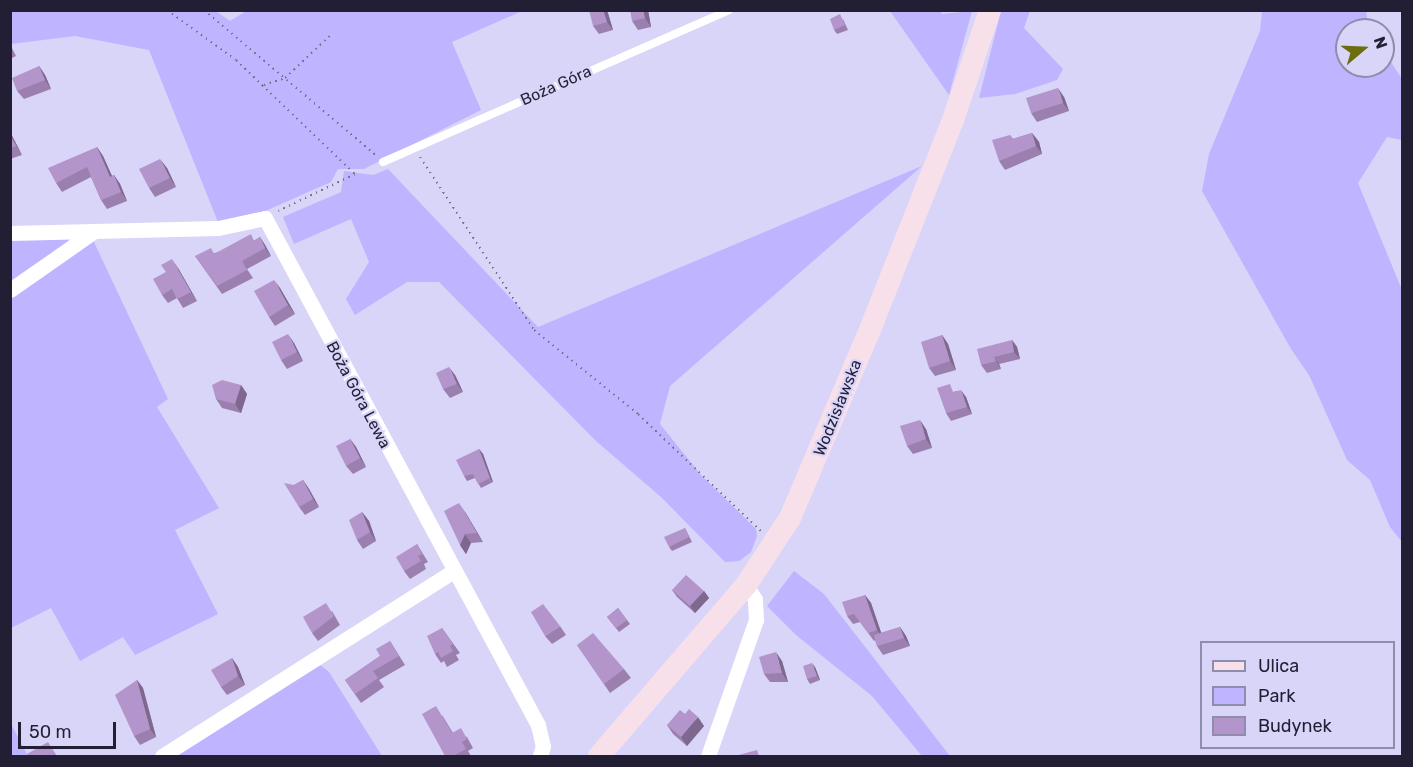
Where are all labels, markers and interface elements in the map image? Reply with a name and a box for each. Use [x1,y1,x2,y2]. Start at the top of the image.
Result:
north arrow [1335,18,1395,78]
text: N [1370,34,1391,51]
street label: Boża Góra [518,62,594,110]
street label: Boża Góra Lewa [322,338,394,452]
street label: Wodzisławska [810,357,866,459]
legend [1200,641,1395,749]
text: Ulica [1258,655,1299,677]
text: Park [1258,685,1295,707]
scale bar [21,710,118,748]
text: Budynek [1258,715,1332,737]
text: 50 m [29,721,72,743]

